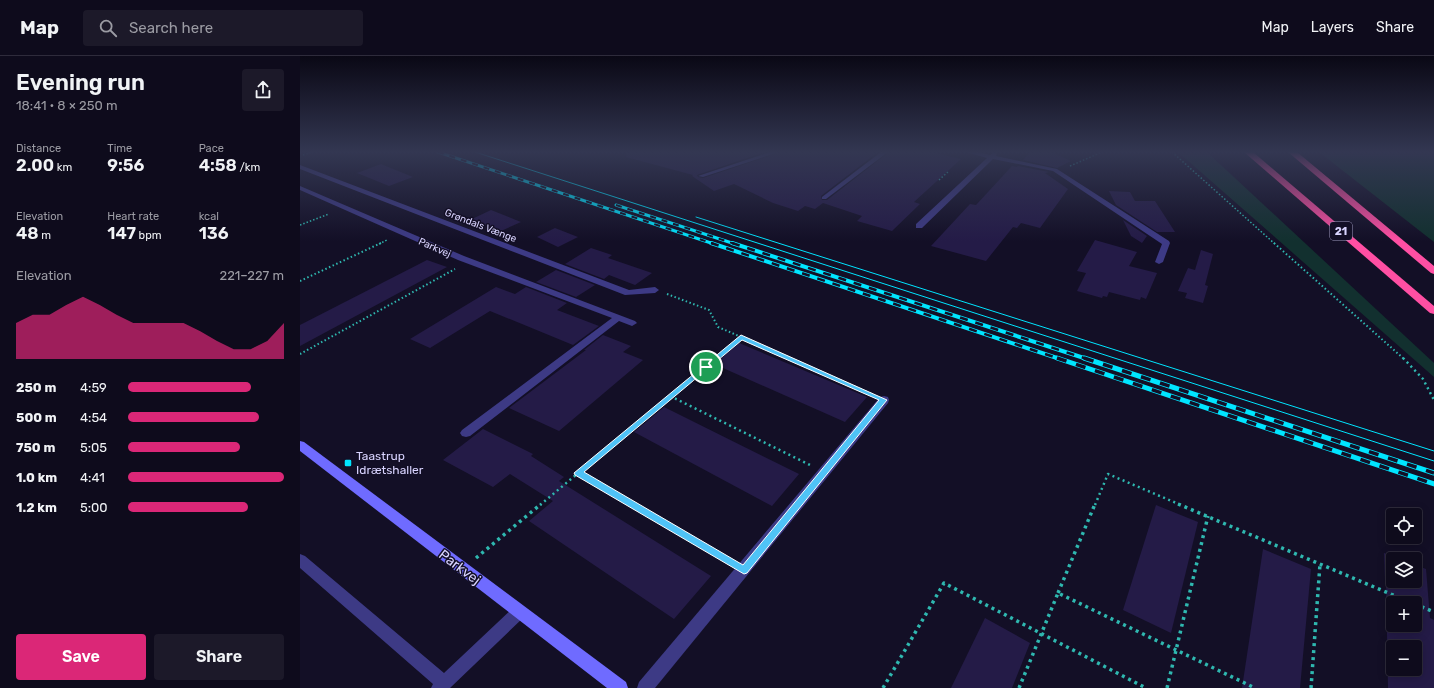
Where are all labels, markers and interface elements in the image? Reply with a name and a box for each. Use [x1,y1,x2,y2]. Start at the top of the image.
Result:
search box [83,10,363,46]
text: Map [20,16,59,39]
icon: search [97,17,119,39]
text: Search here [129,19,213,37]
text: Map [1262,19,1289,36]
text: Layers [1311,19,1354,36]
text: Share [1376,19,1414,36]
text: Evening run [16,69,145,96]
button: share [242,69,284,111]
text: 18:41 · 8 × 250 m [16,98,117,113]
text: Distance [16,142,61,155]
text: Time [107,142,132,155]
text: Pace [199,142,224,155]
text: 2.00 [16,155,54,175]
text: 9:56 [107,155,144,175]
text: 4:58 [199,155,237,175]
text: km [54,161,72,174]
text: /km [237,161,260,174]
street label: Grøndals Vænge [443,207,519,245]
text: Elevation [16,210,63,223]
text: Heart rate [107,210,159,223]
text: kcal [199,210,219,223]
road number: 21 [1330,222,1352,240]
text: 48 [16,223,39,243]
text: 147 [107,223,136,243]
text: 136 [199,223,229,243]
text: m [39,229,51,242]
text: bpm [136,229,162,242]
street label: Parkvej [416,235,453,260]
text: Elevation [16,268,72,283]
text: 221–227 m [220,268,284,283]
pin [689,350,723,384]
icon: arrive [695,356,717,378]
text: 250 m [16,380,56,395]
text: 4:59 [80,380,107,395]
text: 500 m [16,410,57,425]
text: 4:54 [80,410,107,425]
text: 750 m [16,440,55,455]
text: 5:05 [80,440,107,455]
place label: Taastrup Idrætshaller [356,449,424,477]
marker: Taastrup Idrætshaller [343,458,353,468]
text: 1.0 km [16,470,57,485]
text: 4:41 [80,470,105,485]
text: 1.2 km [16,500,57,515]
text: 5:00 [80,500,108,515]
map controls [1386,508,1422,676]
button: locate [1386,508,1422,544]
street label: Parkvej [435,546,484,589]
button: layers [1386,552,1422,588]
button: + [1386,596,1422,632]
button: Save [16,634,146,680]
button: Share [154,634,284,680]
button: − [1386,640,1422,676]

